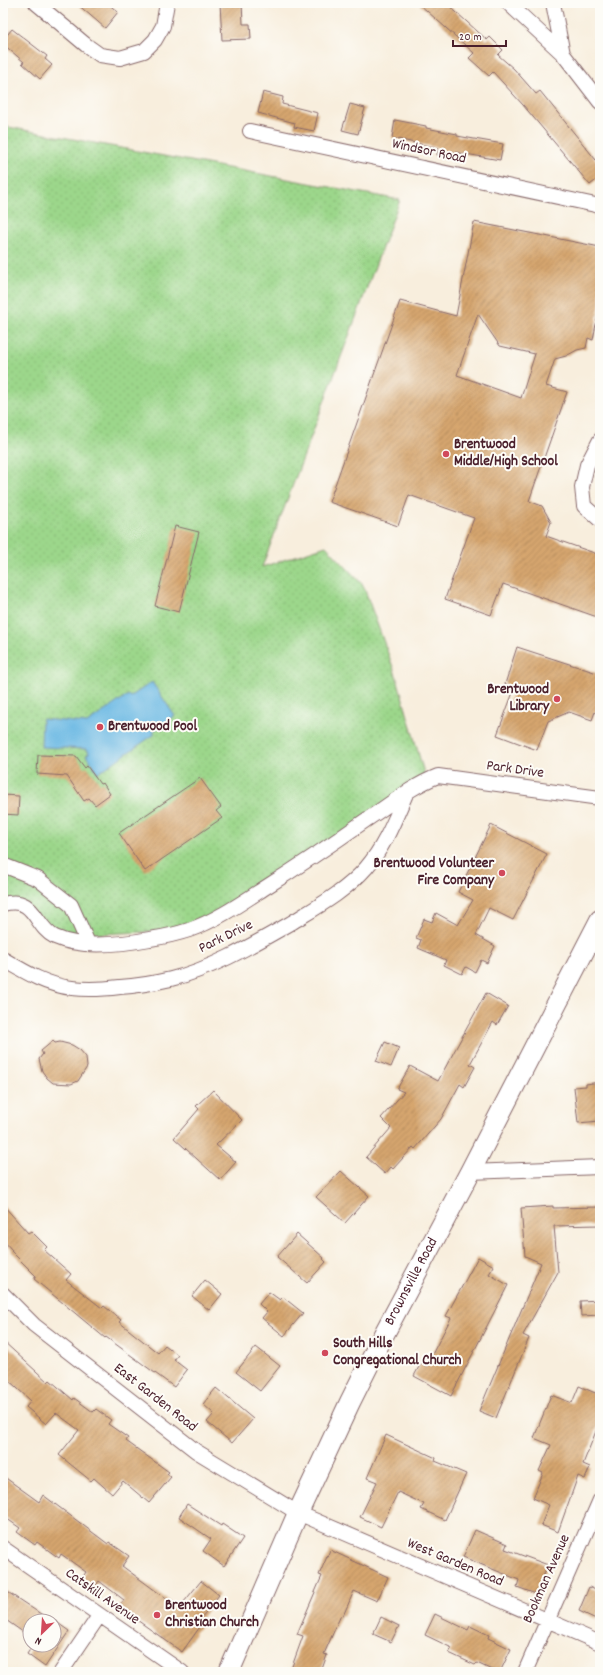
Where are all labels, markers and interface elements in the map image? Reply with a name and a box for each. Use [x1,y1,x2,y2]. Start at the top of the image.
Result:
scale bar [453,22,506,48]
text: 20 m [459,29,482,46]
street label: Windsor Road [390,133,468,171]
place label: Brentwood Middle/High School [454,434,558,473]
marker: Brentwood Middle/High School [441,449,451,459]
place label: Brentwood Library [487,679,550,718]
marker: Brentwood Library [552,694,562,704]
place label: Brentwood Pool [108,716,197,738]
marker: Brentwood Pool [95,722,105,732]
street label: Park Drive [485,755,546,785]
place label: Brentwood Volunteer Fire Company [374,853,495,892]
marker: Brentwood Volunteer Fire Company [497,868,507,878]
street label: Park Drive [195,914,257,960]
street label: Brownsville Road [379,1234,444,1330]
place label: South Hills Congregational Church [333,1333,462,1372]
marker: South Hills Congregational Church [320,1348,330,1358]
street label: East Garden Road [108,1358,202,1438]
street label: Bookman Avenue [518,1531,577,1627]
street label: West Garden Road [403,1533,507,1593]
street label: Catskill Avenue [60,1563,144,1631]
place label: Brentwood Christian Church [165,1595,259,1634]
marker: Brentwood Christian Church [152,1610,162,1620]
north arrow [22,1613,62,1653]
text: N [32,1632,44,1649]

